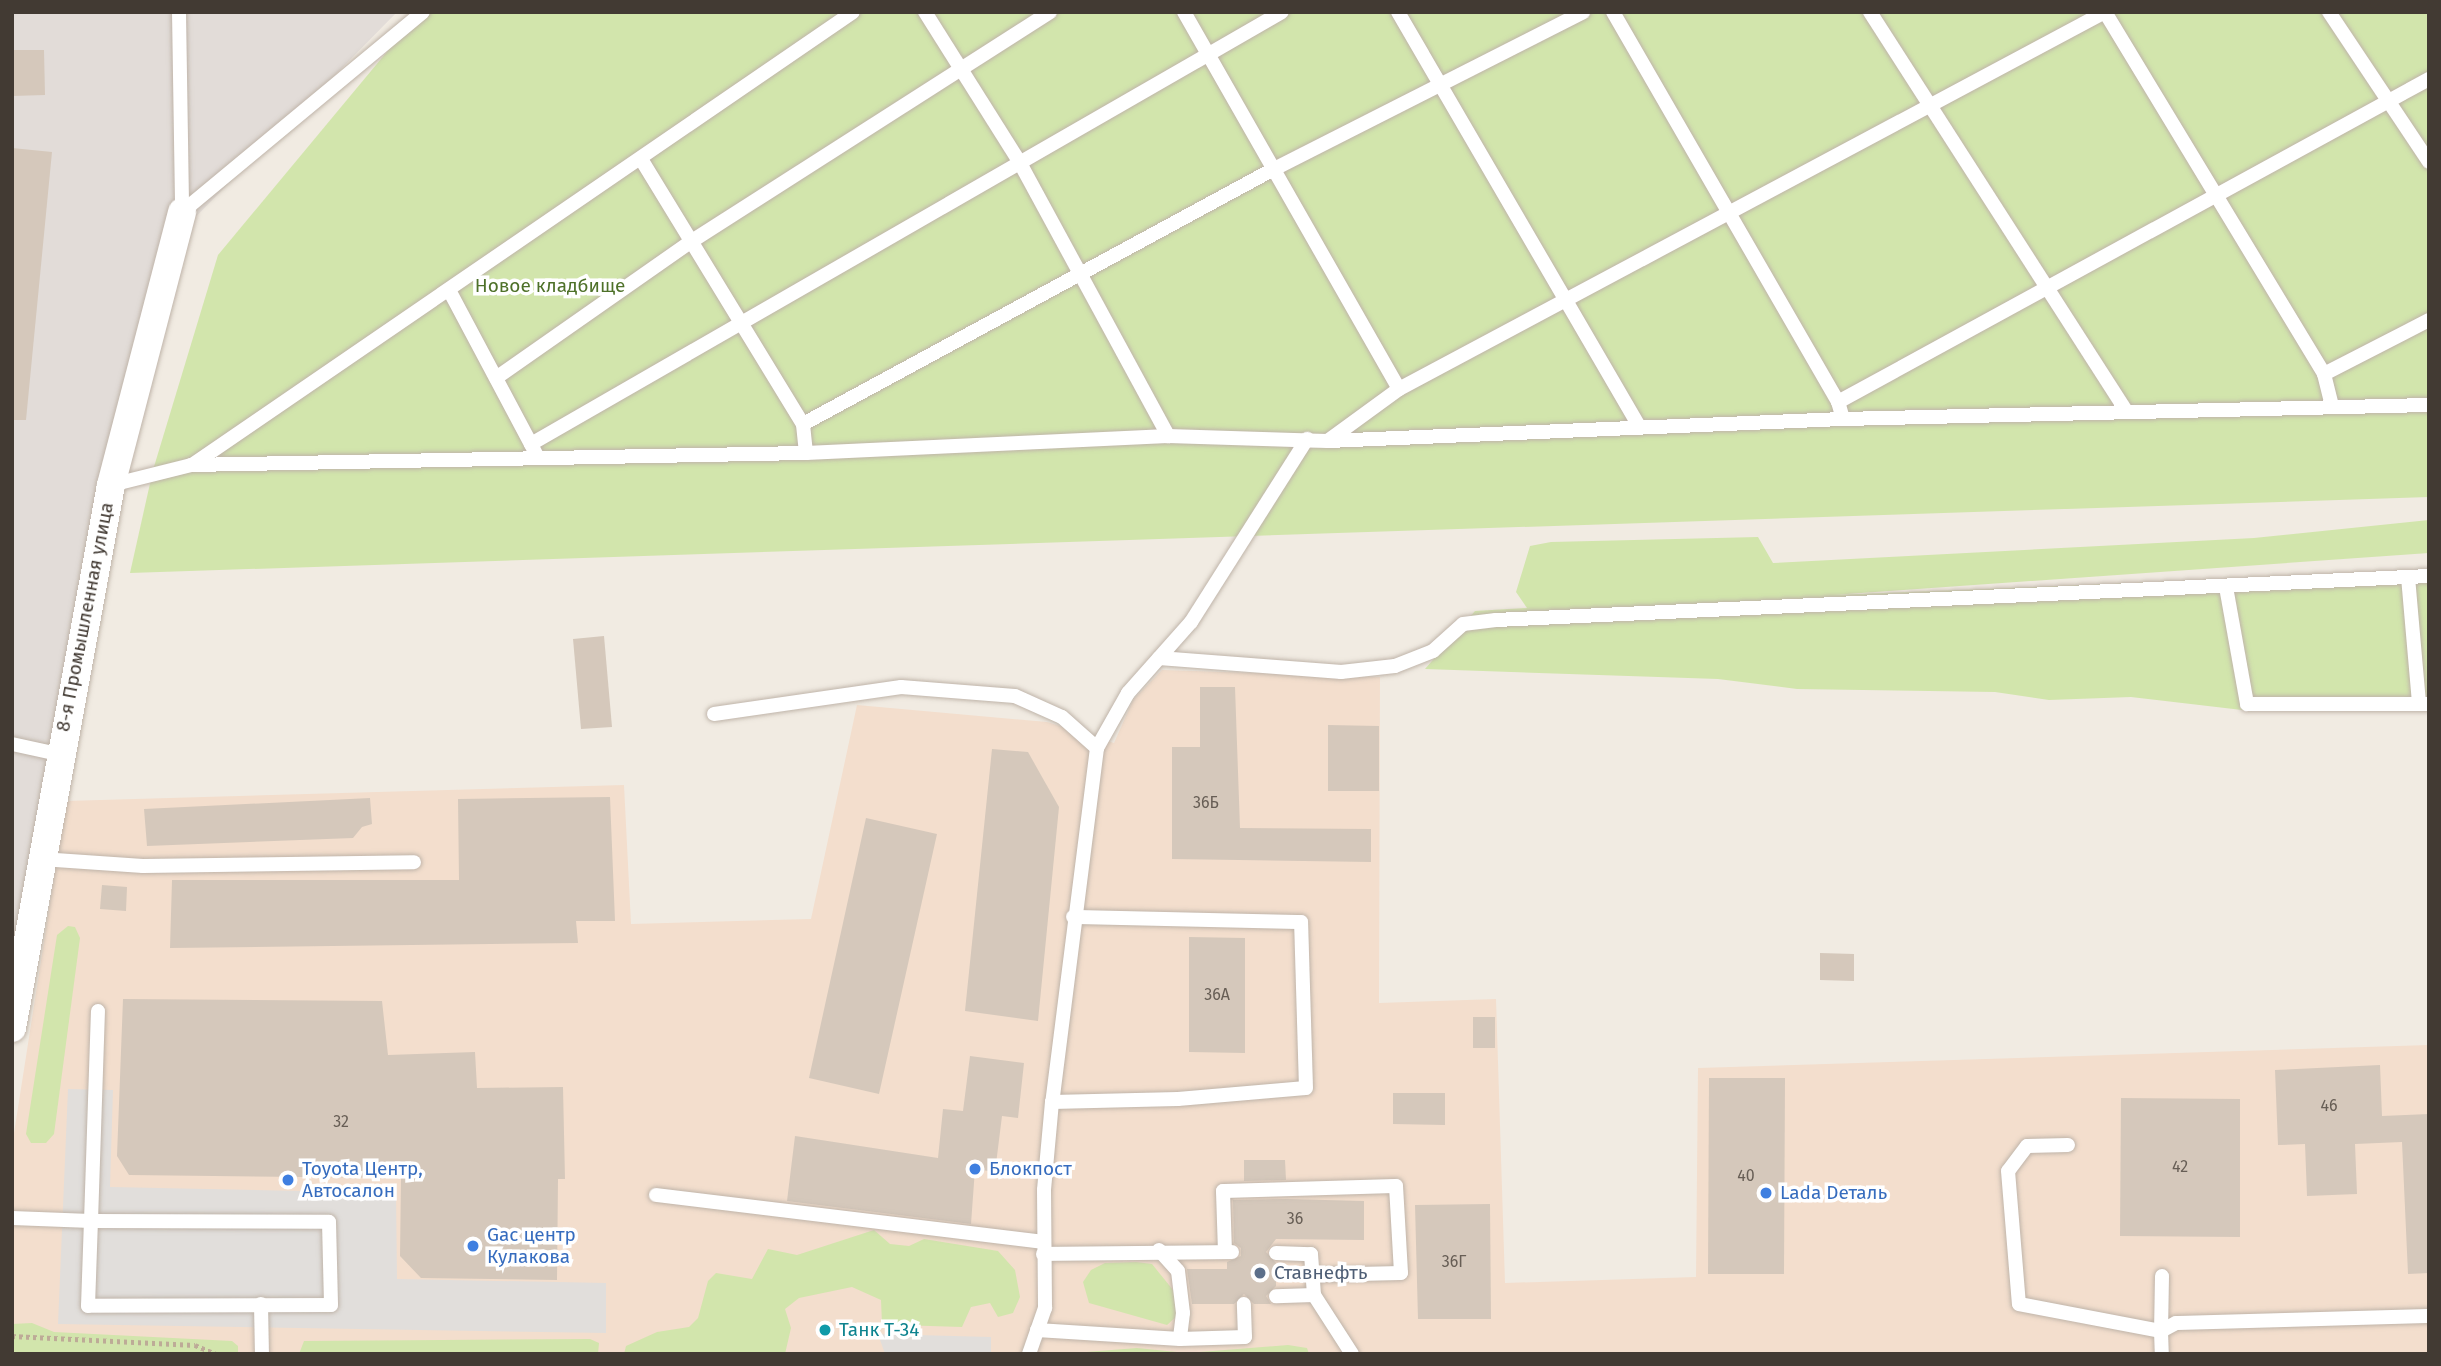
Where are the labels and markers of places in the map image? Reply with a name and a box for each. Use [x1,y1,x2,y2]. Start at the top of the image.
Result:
place label: Toyota Центр, Автосалон [302,1158,423,1202]
place label: Блокпост [989,1158,1072,1180]
marker: Блокпост [967,1161,983,1177]
marker: Toyota Центр, Автосалон [280,1172,296,1188]
place label: Lada Dеталь [1780,1182,1887,1204]
marker: Lada Dеталь [1758,1185,1774,1201]
place label: Gac центр Кулакова [487,1224,576,1268]
marker: Gac центр Кулакова [465,1238,481,1254]
place label: Ставнефть [1274,1262,1368,1284]
marker: Ставнефть [1252,1265,1268,1281]
place label: Танк Т-34 [839,1319,919,1341]
marker: Танк Т-34 [817,1322,833,1338]

